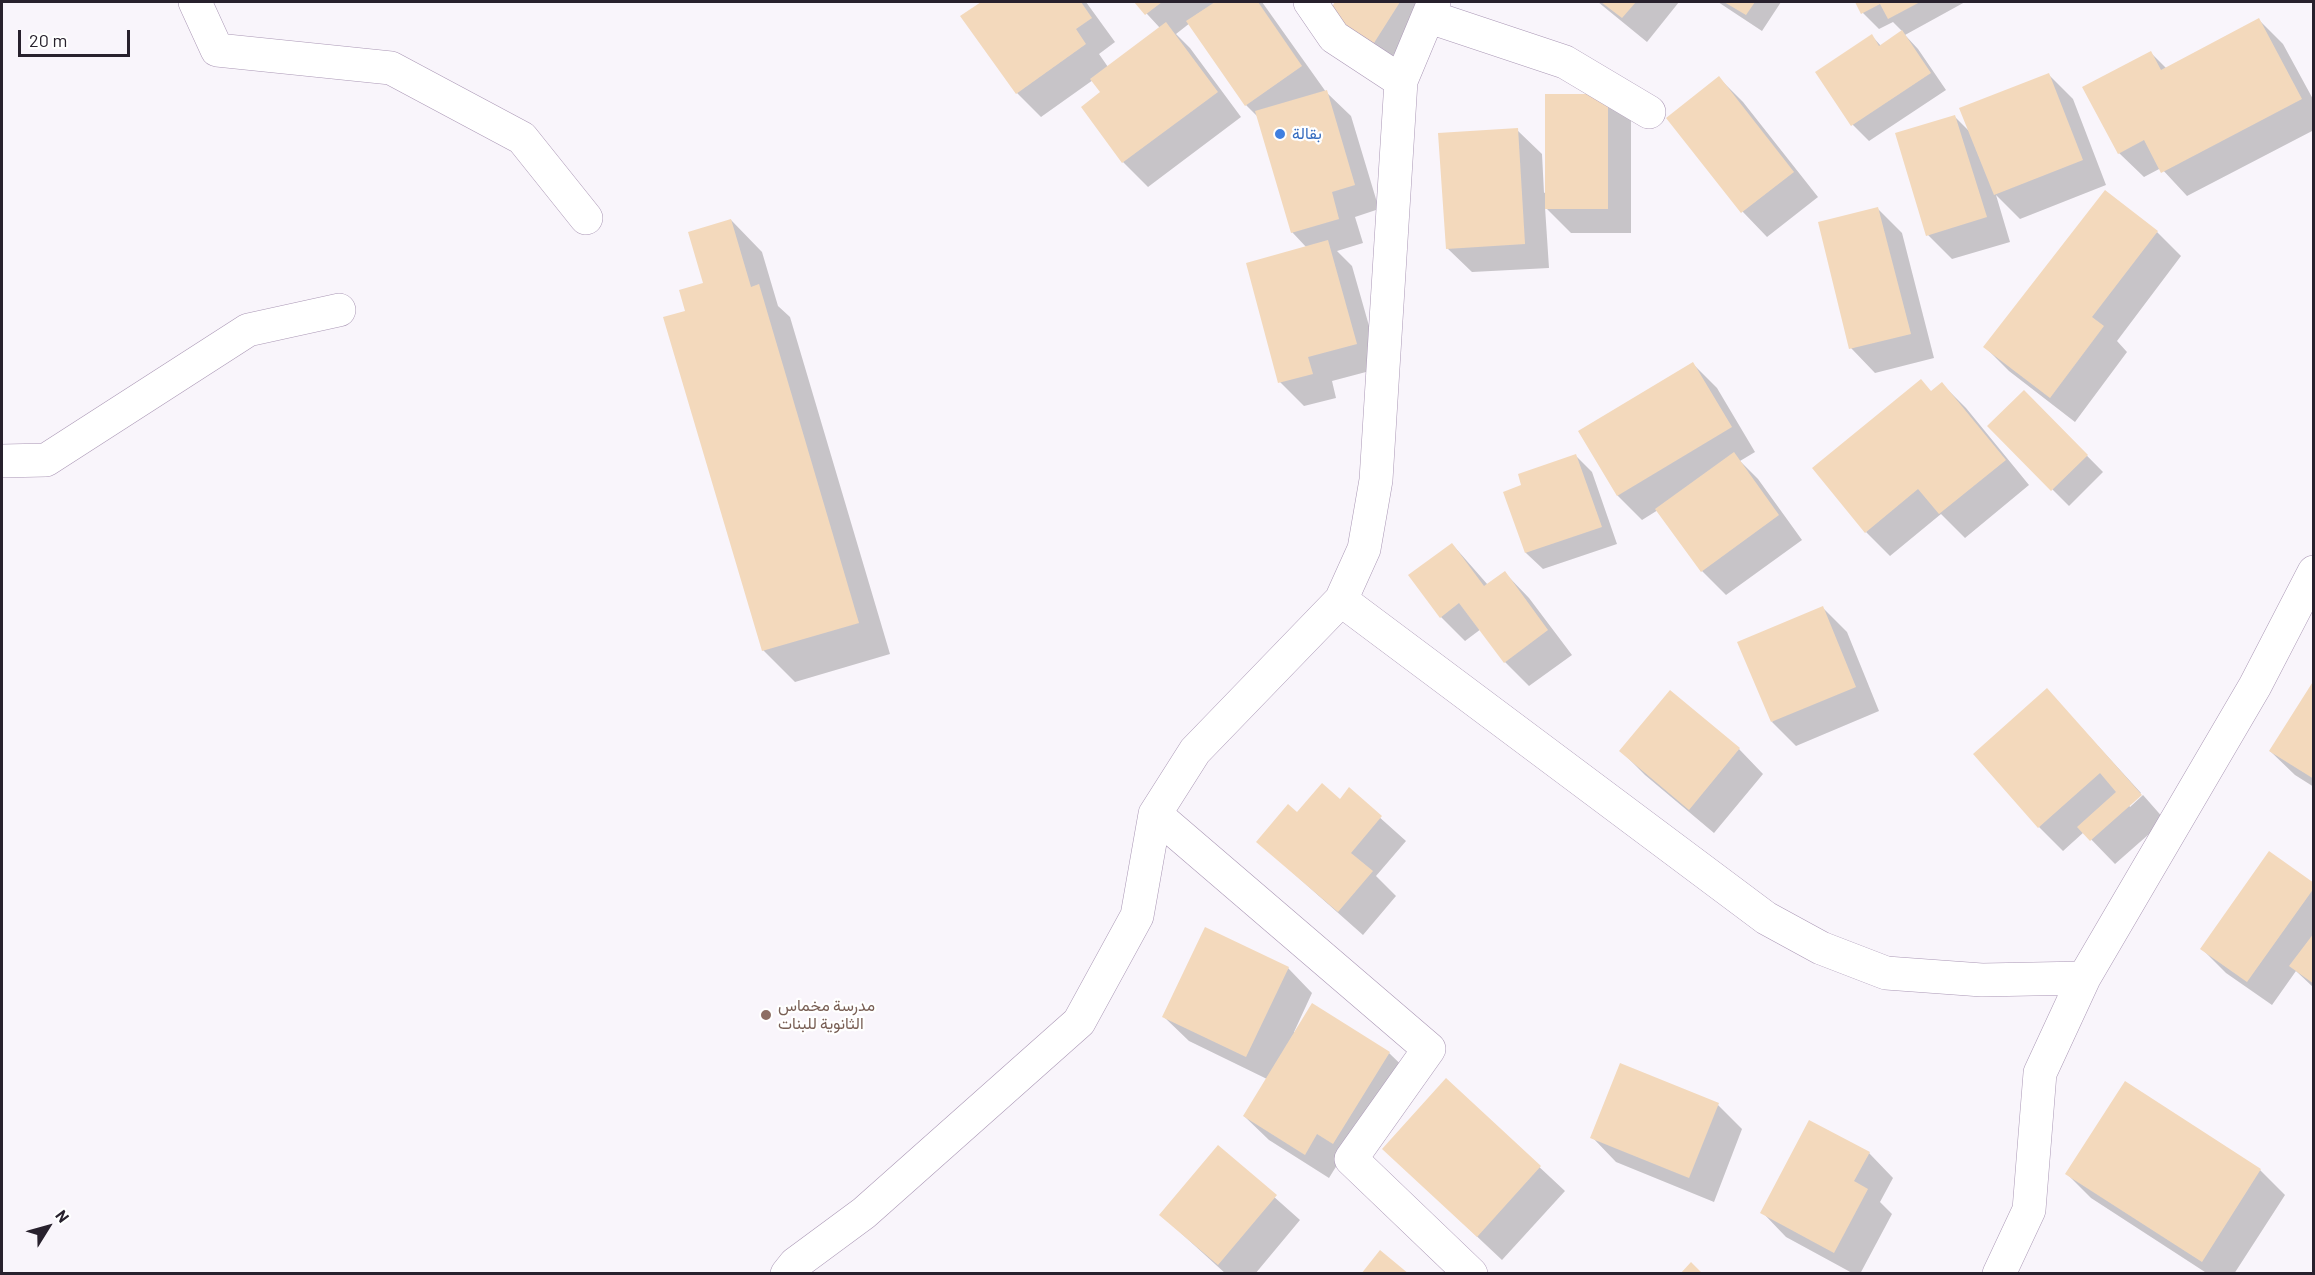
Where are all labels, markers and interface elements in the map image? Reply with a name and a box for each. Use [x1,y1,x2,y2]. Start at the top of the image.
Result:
scale bar [21,18,134,56]
text: 20 m [29,29,67,51]
place label: بقالة [1292,124,1322,144]
marker: بقالة [1273,127,1287,141]
place label: مدرسة مخماس الثانوية للبنات [778,996,875,1034]
marker: مدرسة مخماس الثانوية للبنات [759,1008,773,1022]
north arrow [18,1197,78,1257]
text: N [52,1206,74,1226]

